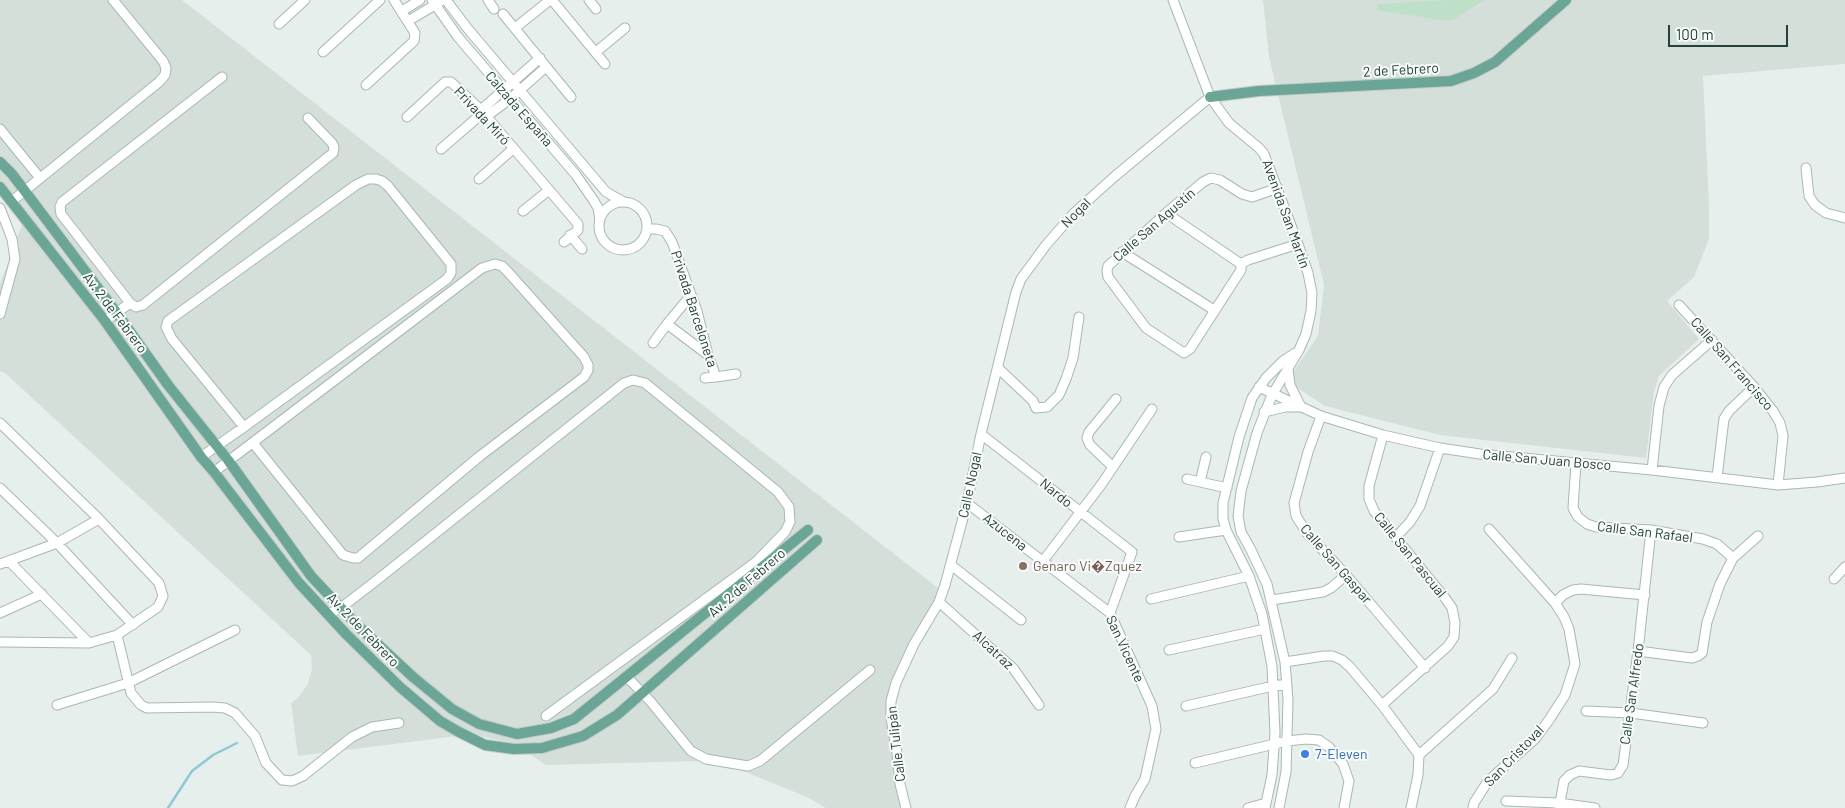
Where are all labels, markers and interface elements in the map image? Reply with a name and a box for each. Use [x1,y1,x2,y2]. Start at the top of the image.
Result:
scale bar [1670,15,1790,47]
text: 100 m [1676,25,1714,43]
street label: 2 de Febrero [1363,60,1439,80]
street label: Calzada España [482,68,556,150]
street label: Privada Miró [451,83,513,149]
street label: Avenida San Martín [1259,157,1313,271]
street label: Calle San Agustín [1109,185,1199,265]
street label: Nogal [1058,195,1094,231]
street label: Privada Barceloneta [667,249,721,369]
street label: Av. 2 de Febrero [79,269,151,357]
street label: Calle San Francisco [1687,314,1777,414]
street label: Calle San Juan Bosco [1482,446,1612,474]
street label: Calle Nogal [955,450,985,520]
street label: Nardo [1036,475,1076,511]
street label: Azucena [979,509,1031,555]
street label: Calle San Pascual [1370,509,1450,601]
street label: Calle San Rafael [1596,518,1694,546]
street label: Calle San Gaspar [1297,521,1375,607]
street label: Av. 2 de Febrero [705,545,789,621]
place label: Genaro Vi�Zquez [1033,558,1142,574]
marker: Genaro Vi�Zquez [1017,560,1029,572]
street label: Av. 2 de Febrero [323,589,403,671]
street label: San Vicente [1102,613,1148,685]
street label: Alcatraz [969,627,1017,673]
street label: Calle San Alfredo [1617,642,1647,746]
street label: Calle Tulipán [883,705,909,783]
street label: San Cristoval [1481,722,1547,790]
place label: 7-Eleven [1315,746,1368,762]
marker: 7-Eleven [1299,748,1311,760]

